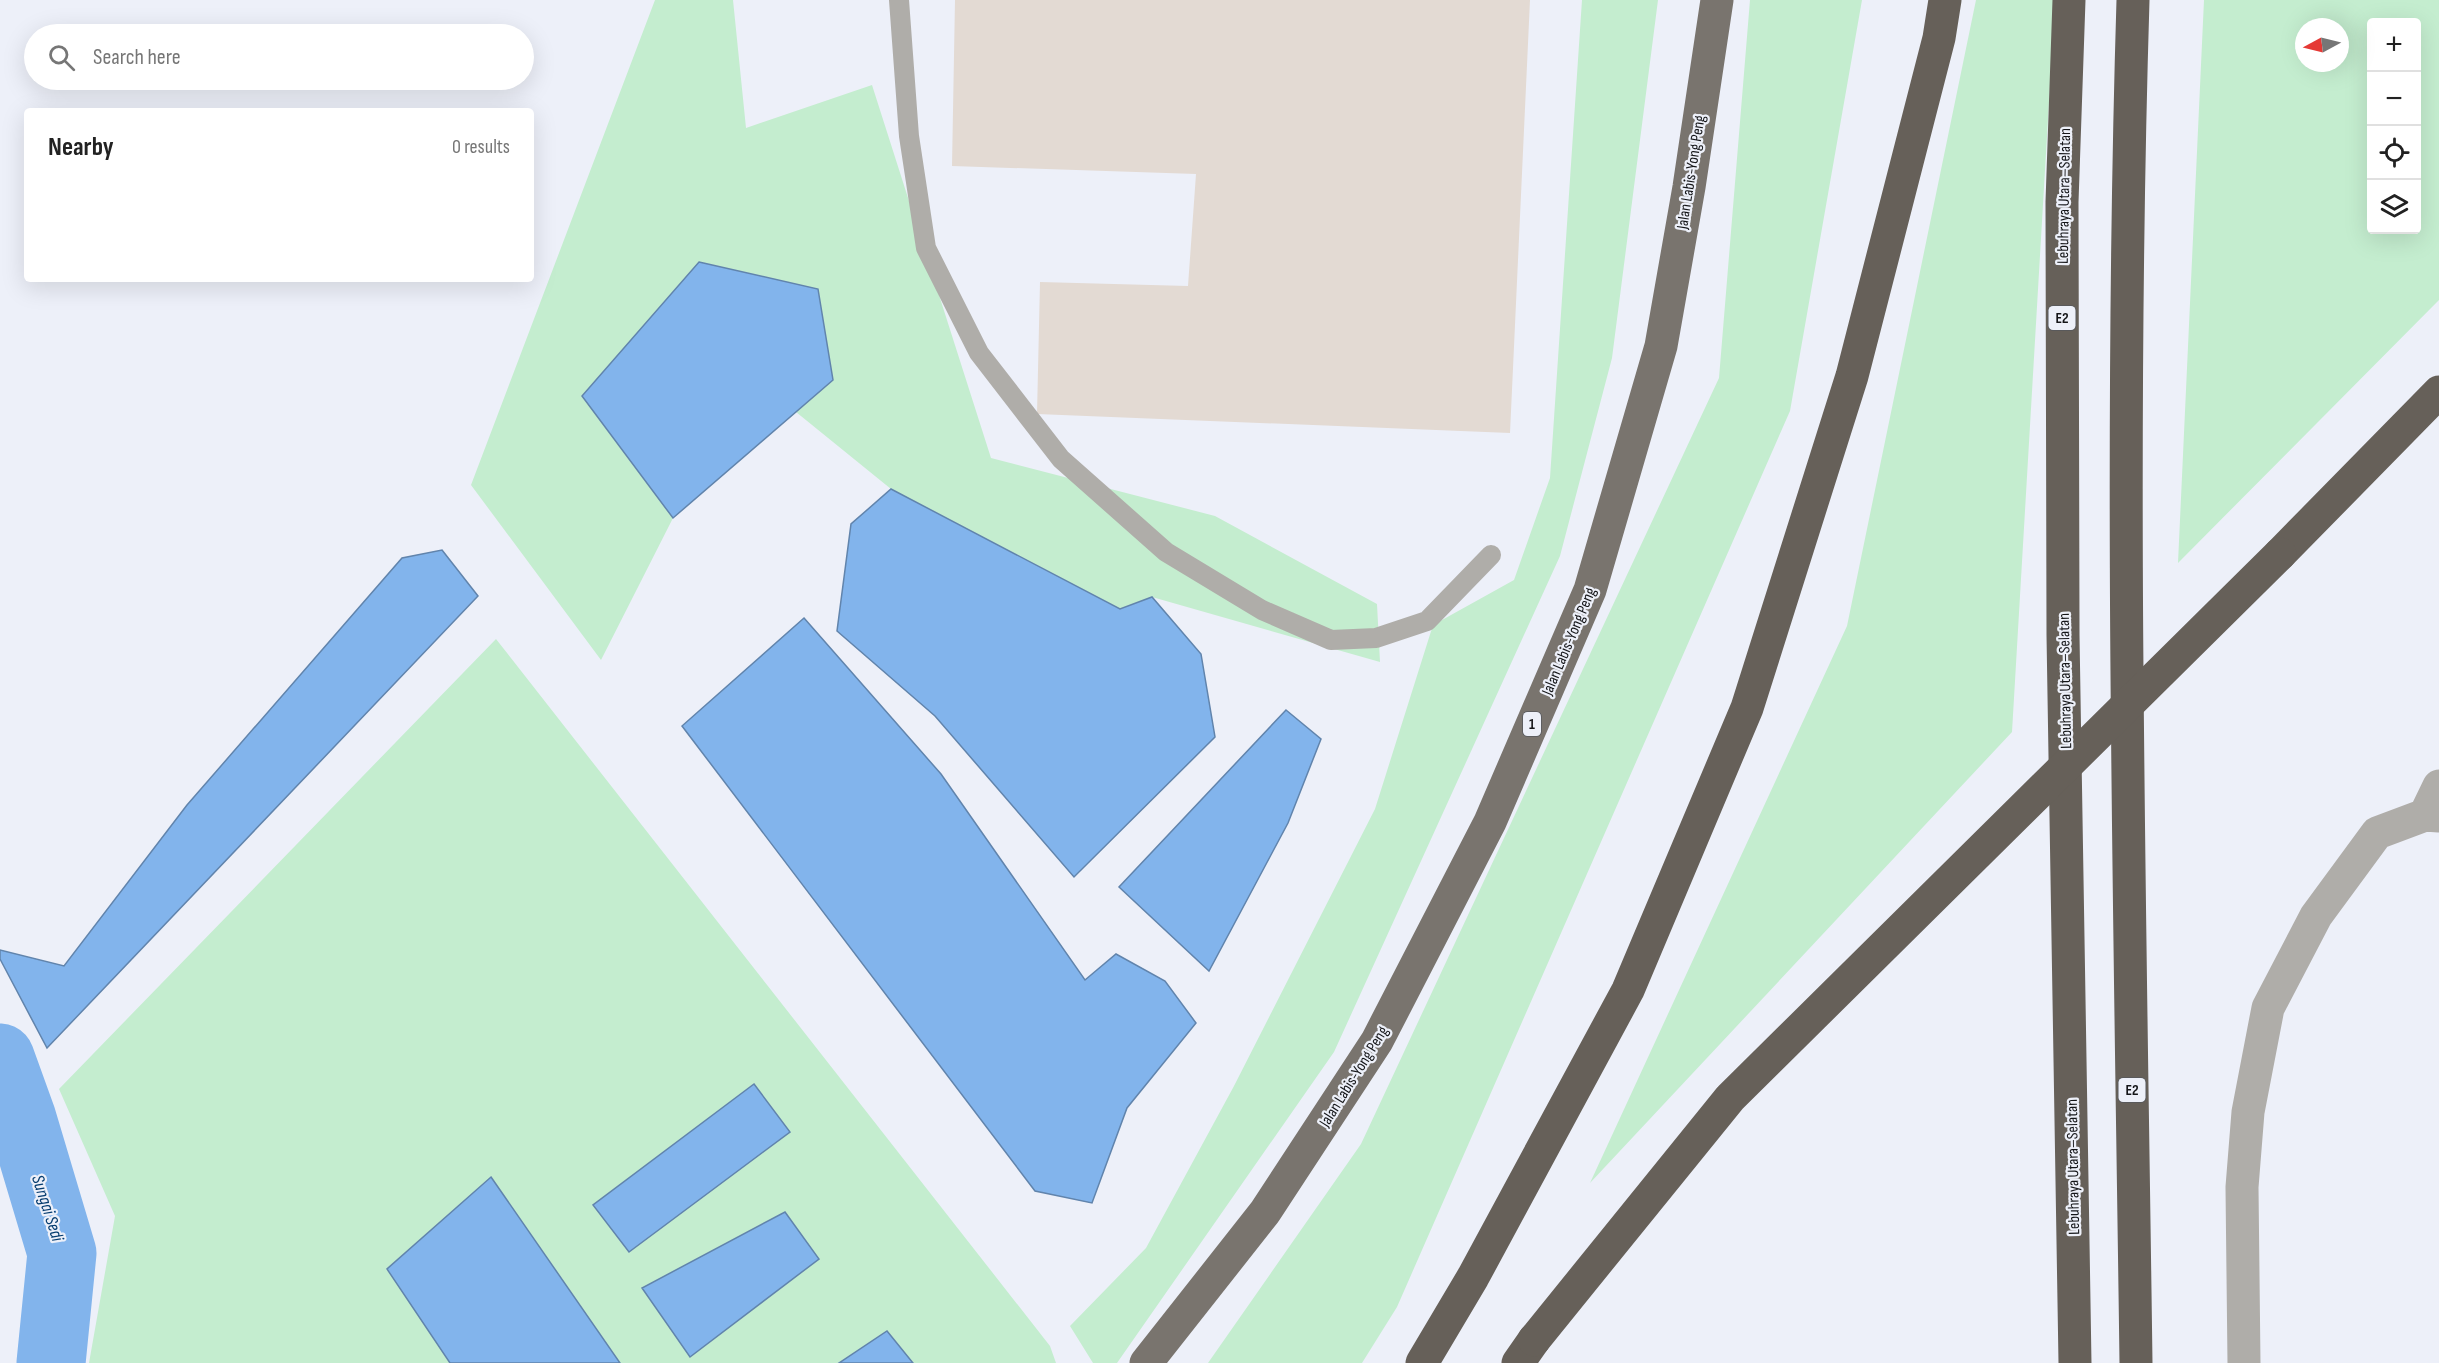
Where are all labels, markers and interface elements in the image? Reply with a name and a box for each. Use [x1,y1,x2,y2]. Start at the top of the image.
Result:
north arrow [2295,18,2349,72]
map controls [2367,18,2421,234]
button: + [2367,18,2421,72]
search box [24,24,534,90]
icon: search [45,41,78,74]
text: Search here [93,44,180,71]
button: − [2367,72,2421,126]
street label: Jalan Labis-Yong Peng [1673,114,1710,232]
button: locate [2367,126,2421,180]
street label: Lebuhraya Utara–Selatan [2054,128,2075,264]
text: Nearby [48,132,114,163]
text: 0 results [452,135,510,159]
button: layers [2367,180,2421,234]
road number: E2 [2048,306,2076,330]
street label: Jalan Labis-Yong Peng [1538,585,1601,699]
street label: Lebuhraya Utara–Selatan [2055,613,2076,749]
road number: 1 [1523,712,1541,736]
street label: Jalan Labis-Yong Peng [1315,1023,1393,1131]
road number: E2 [2118,1078,2146,1102]
street label: Lebuhraya Utara–Selatan [2063,1099,2084,1235]
water label: Sungai Sedi [27,1172,68,1245]

